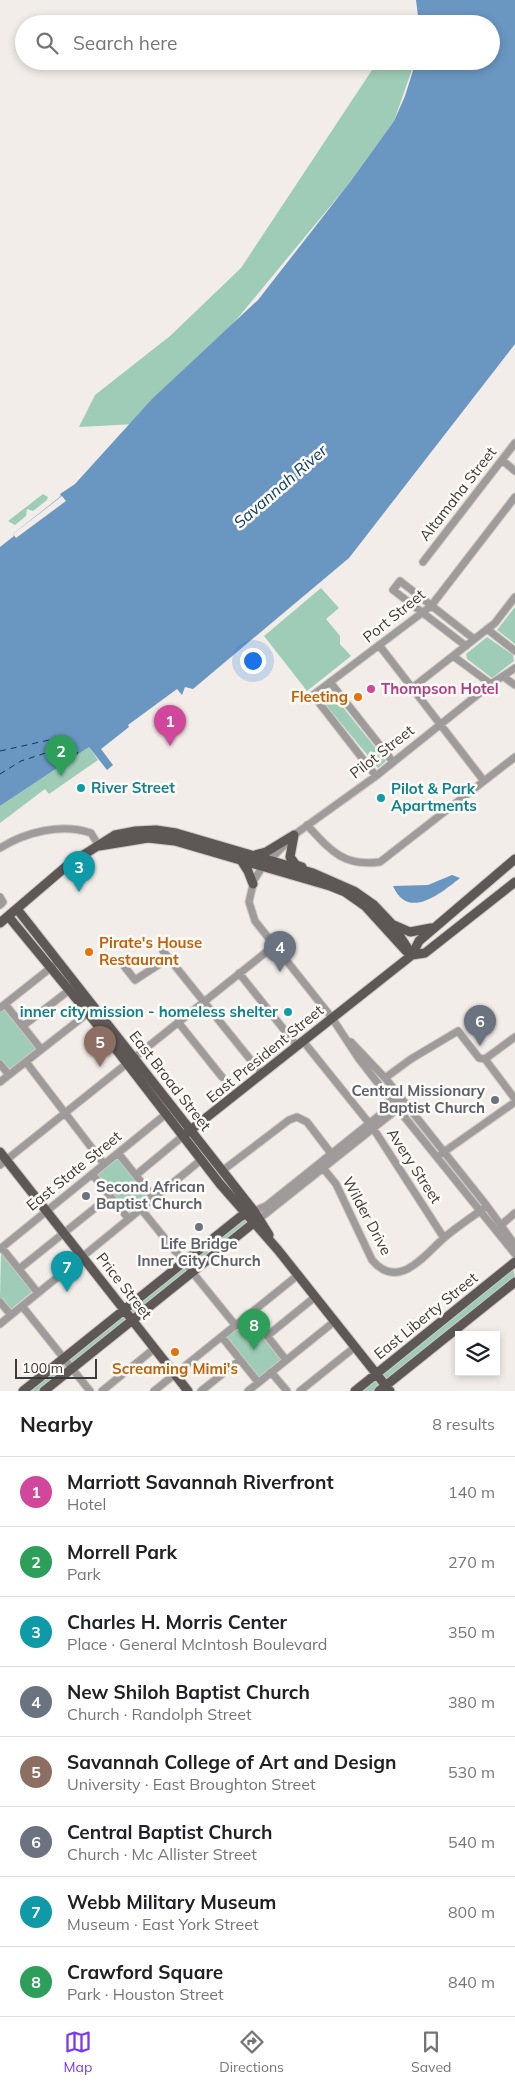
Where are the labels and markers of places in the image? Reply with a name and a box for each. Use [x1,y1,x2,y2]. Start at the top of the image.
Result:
place label: Thompson Hotel [381,679,499,698]
marker: Thompson Hotel [365,683,377,695]
place label: Fleeting [291,687,348,706]
marker: Fleeting [352,691,364,703]
pin: 1 [154,705,186,746]
pin: 2 [45,735,77,776]
place label: River Street [91,778,175,797]
place label: Pilot & Park Apartments [391,779,477,815]
marker: River Street [75,782,87,794]
marker: Pilot & Park Apartments [375,792,387,804]
pin: 3 [63,851,95,892]
pin: 4 [264,931,296,972]
place label: Pirate's House Restaurant [99,933,202,969]
marker: Pirate's House Restaurant [83,946,95,958]
place label: inner city mission - homeless shelter [20,1002,278,1021]
pin: 6 [464,1005,496,1046]
marker: inner city mission - homeless shelter [282,1006,294,1018]
pin: 5 [84,1026,116,1067]
place label: Central Missionary Baptist Church [352,1081,486,1117]
marker: Central Missionary Baptist Church [489,1094,501,1106]
place label: Second African Baptist Church [96,1177,205,1213]
marker: Second African Baptist Church [80,1190,92,1202]
marker: Life Bridge Inner City Church [193,1221,205,1233]
place label: Life Bridge Inner City Church [137,1234,261,1270]
pin: 7 [51,1251,83,1292]
pin: 8 [238,1309,270,1350]
marker: Screaming Mimi's [169,1346,181,1358]
place label: Screaming Mimi's [112,1359,238,1378]

